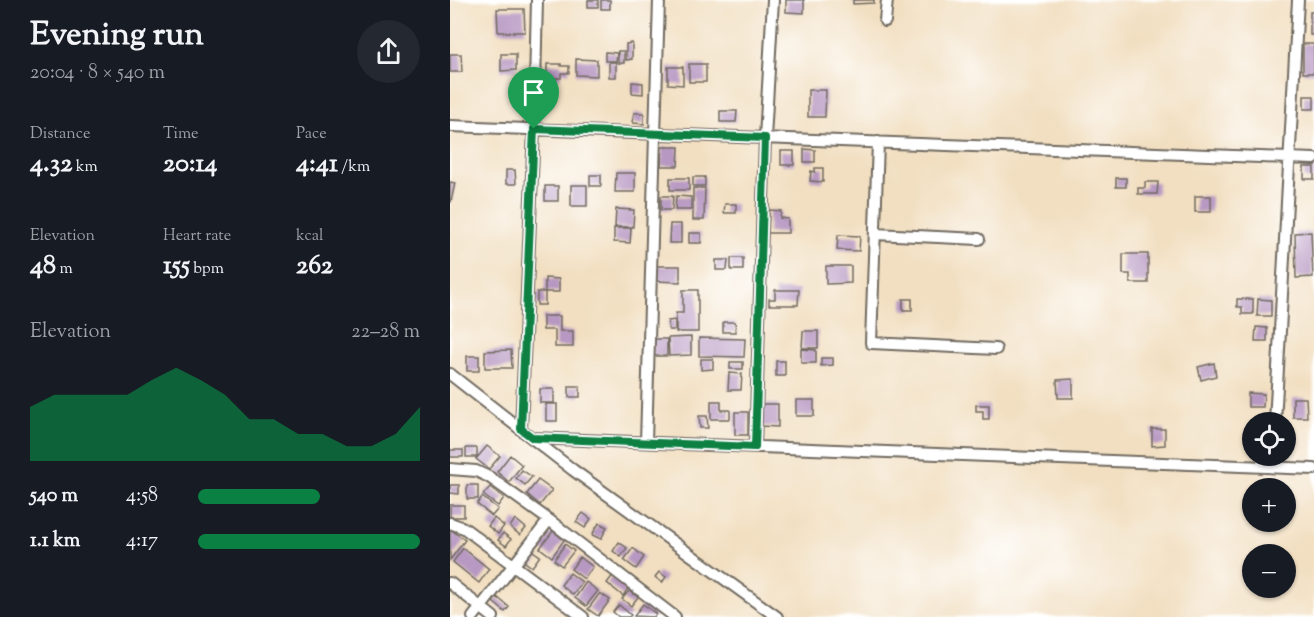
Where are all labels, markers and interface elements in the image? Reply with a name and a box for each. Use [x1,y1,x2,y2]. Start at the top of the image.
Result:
text: Evening run [30,12,204,60]
button: share [357,20,420,83]
text: 20:04 · 8 × 540 m [30,59,165,88]
pin [508,67,559,129]
icon: arrive [517,76,550,109]
text: Distance [30,123,90,146]
text: Time [163,123,199,146]
text: Pace [296,123,327,146]
text: 4.32 [30,146,72,183]
text: 20:14 [163,146,217,183]
text: 4:41 [296,146,338,183]
text: km [72,156,98,179]
text: /km [338,156,370,179]
text: Elevation [30,225,95,248]
text: Heart rate [163,225,231,248]
text: kcal [296,225,324,248]
text: 48 [30,248,56,285]
text: 155 [163,248,190,285]
text: 262 [296,248,333,285]
text: m [56,258,73,281]
text: bpm [190,258,224,281]
text: Elevation [30,318,111,347]
text: 22–28 m [351,318,420,347]
map controls [1242,412,1296,598]
button: locate [1242,412,1296,466]
button: + [1242,478,1296,532]
text: 540 m [30,482,78,511]
text: 4:58 [126,482,158,511]
text: 1.1 km [30,527,80,556]
text: 4:17 [126,527,158,556]
button: − [1242,544,1296,598]

